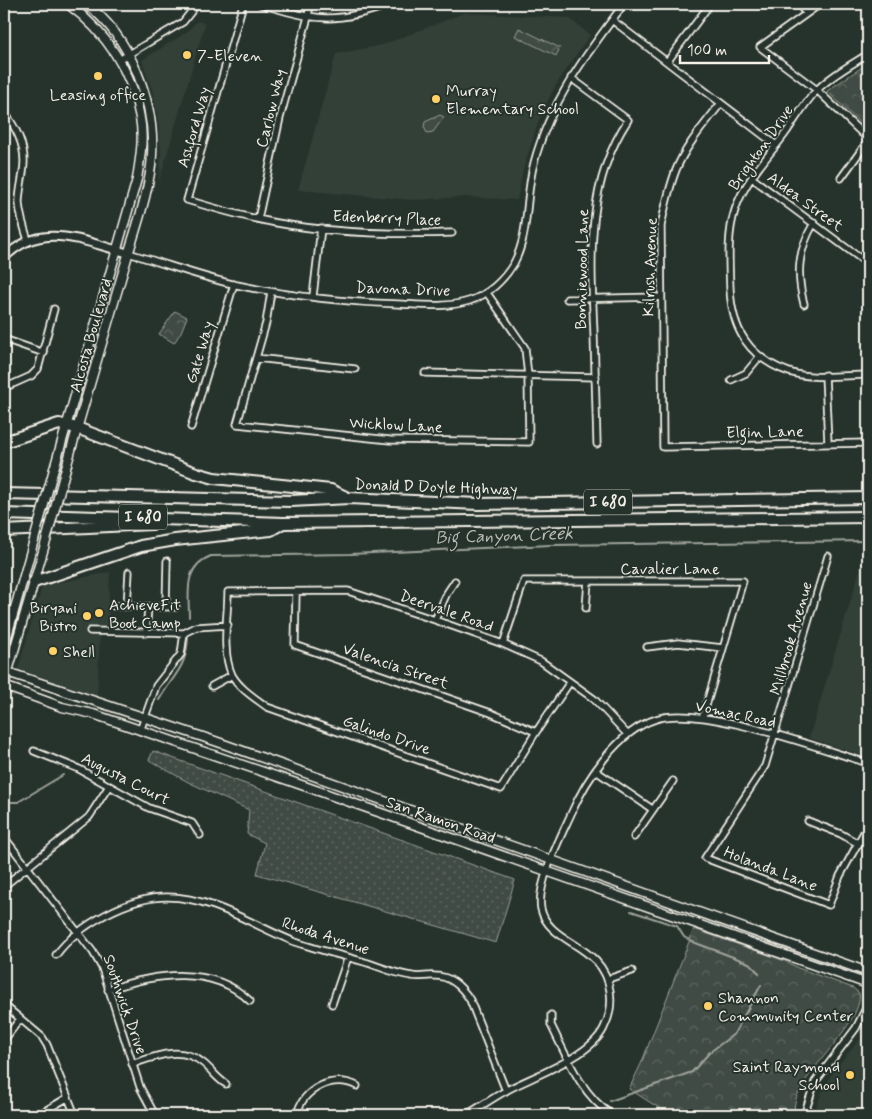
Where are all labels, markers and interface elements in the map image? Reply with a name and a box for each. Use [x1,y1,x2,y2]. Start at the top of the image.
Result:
scale bar [680,32,768,64]
text: 100 m [687,41,727,61]
place label: 7-Eleven [197,46,263,67]
marker: 7-Eleven [181,49,193,61]
street label: Carlow Way [252,67,291,150]
marker: Leasing office [92,70,104,82]
place label: Murray Elementary School [446,81,579,120]
place label: Leasing office [50,85,146,106]
street label: Ashford Way [173,85,218,171]
marker: Murray Elementary School [430,93,442,105]
street label: Brighton Drive [724,101,799,195]
street label: Aldea Street [763,167,848,237]
street label: Edenberry Place [332,206,442,231]
street label: Bonniewood Lane [571,208,594,330]
street label: Kilrush Avenue [638,217,663,317]
street label: Alcosta Boulevard [65,276,118,395]
street label: Davona Drive [355,277,451,302]
street label: Gate Way [181,319,220,386]
street label: Wicklow Lane [349,413,443,438]
street label: Elgin Lane [726,421,804,445]
street label: Donald D Doyle Highway [354,474,518,501]
road number: I 680 [584,490,632,514]
road number: I 680 [119,504,167,530]
water label: Big Canyon Creek [435,522,574,552]
street label: Cavalier Lane [620,559,720,580]
street label: Millbrook Avenue [765,579,818,698]
street label: Deervale Road [397,586,496,637]
place label: AchieveFit Boot Camp [109,595,181,634]
place label: Biryani Bistro [30,598,77,637]
marker: AchieveFit Boot Camp [93,607,105,619]
marker: Biryani Bistro [81,610,93,622]
street label: Valencia Street [340,638,452,695]
place label: Shell [63,642,95,663]
marker: Shell [47,645,59,657]
street label: Vomac Road [693,696,778,733]
street label: Galindo Drive [340,711,434,760]
street label: Augusta Court [78,748,173,811]
street label: San Ramon Road [383,792,498,849]
street label: Holanda Lane [720,842,820,897]
street label: Rhoda Avenue [279,912,372,960]
street label: Southwick Drive [98,952,151,1057]
place label: Shannon Community Center [718,988,854,1027]
marker: Shannon Community Center [702,1000,714,1012]
place label: Saint Raymond School [733,1057,840,1096]
marker: Saint Raymond School [844,1069,856,1081]

